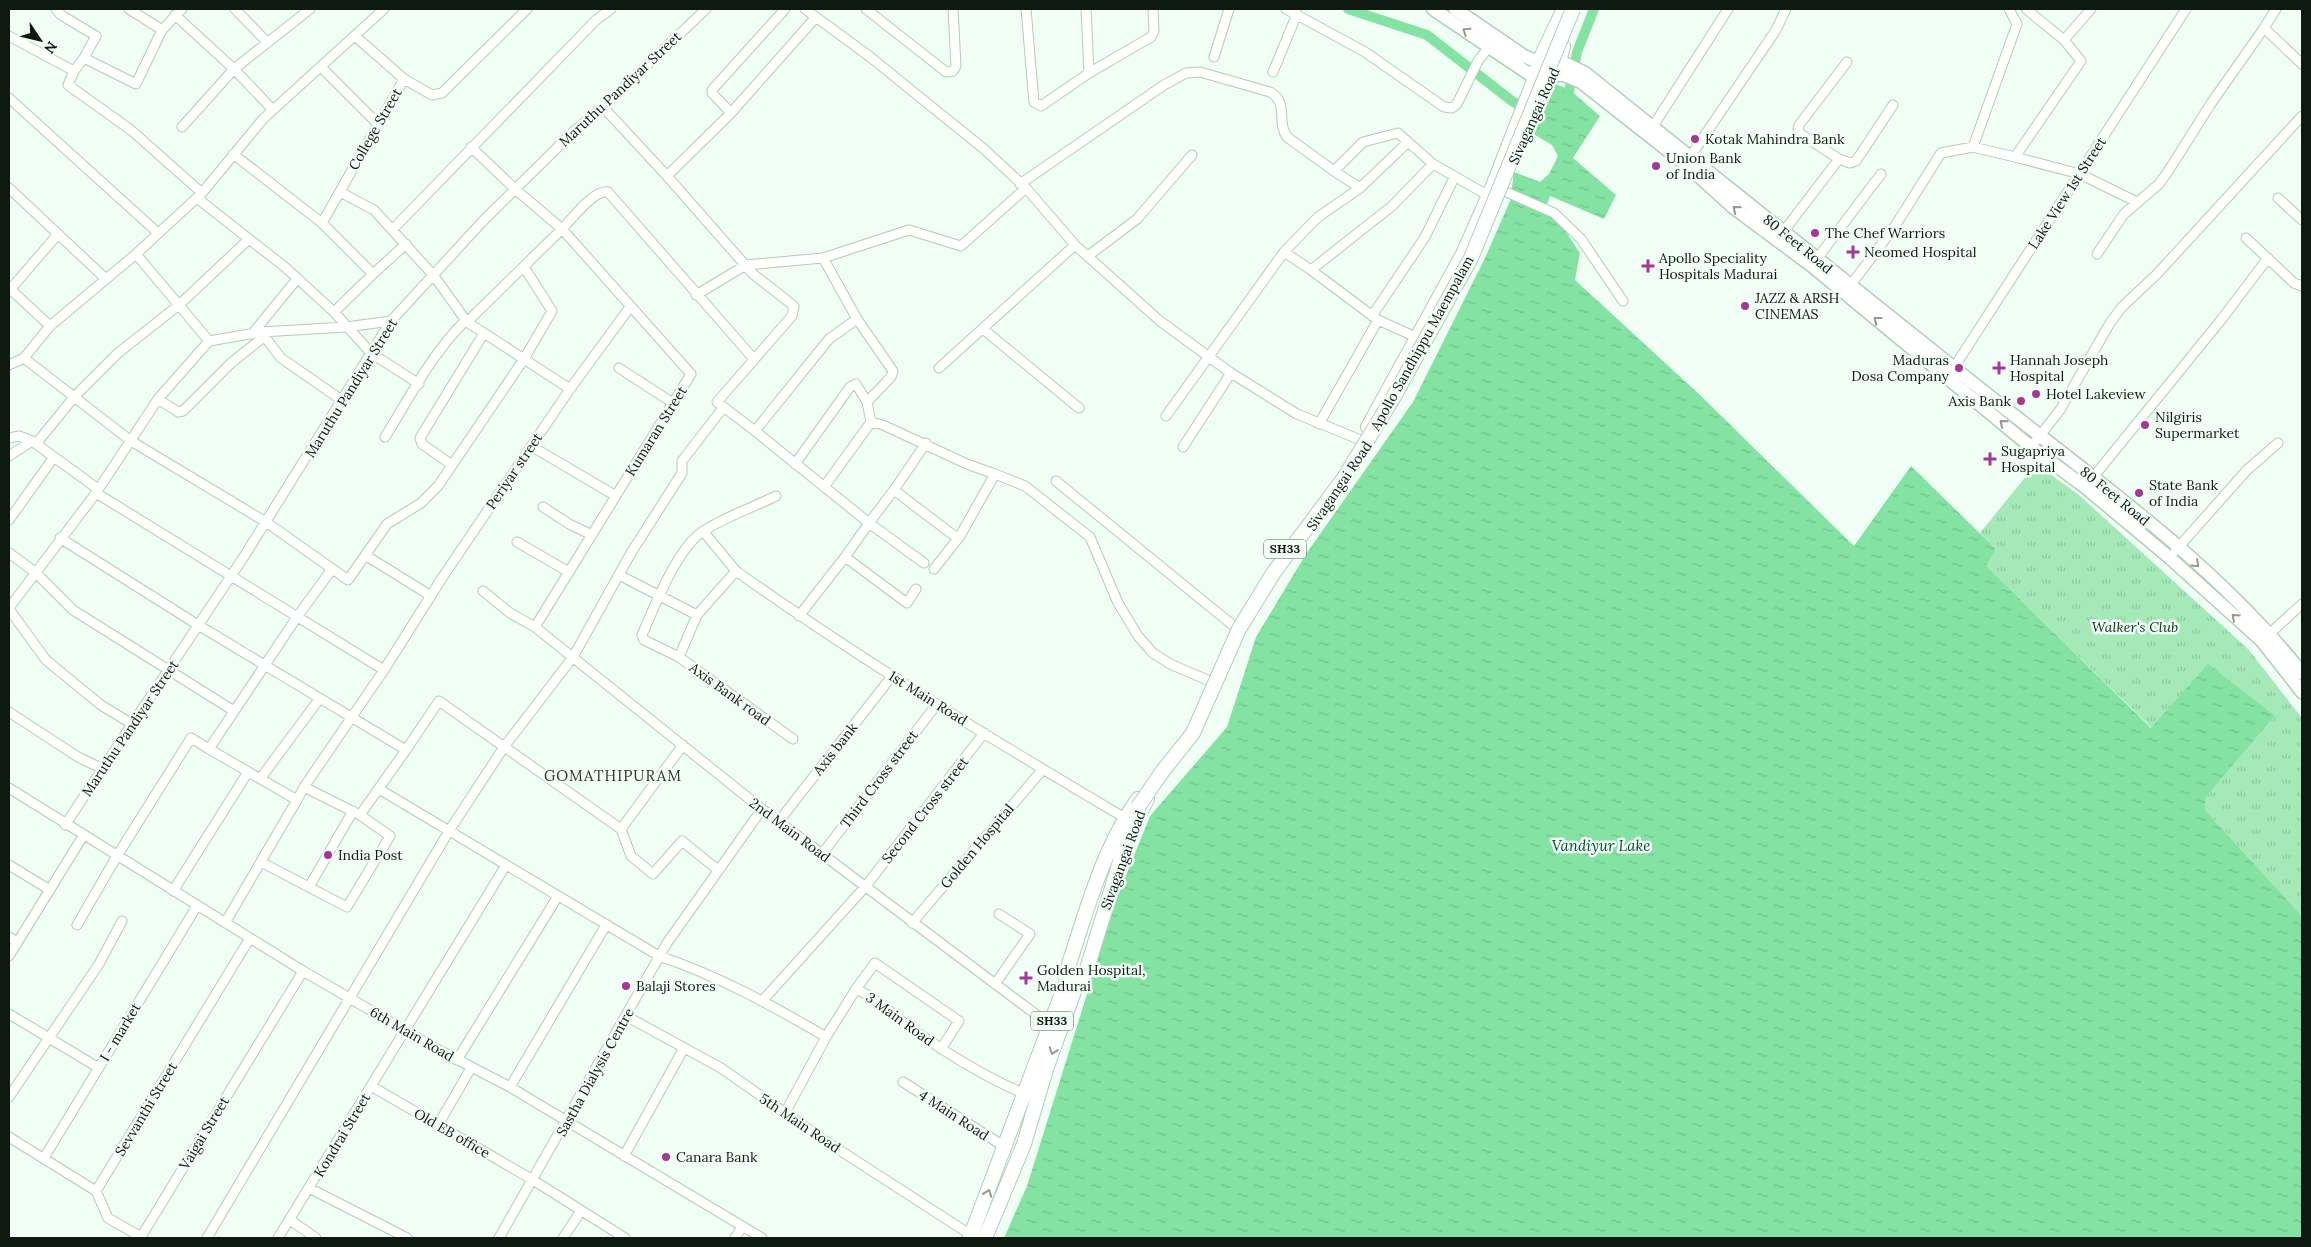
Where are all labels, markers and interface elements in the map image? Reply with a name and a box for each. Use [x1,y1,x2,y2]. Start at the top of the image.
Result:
north arrow [15,15,65,65]
street label: Maruthu Pandiyar Street [555,27,685,150]
one-way arrow [1462,28,1471,37]
text: N [40,38,61,57]
street label: Sivagangai Road [1505,65,1563,167]
street label: College Street [344,84,406,173]
place label: Kotak Mahindra Bank [1705,130,1845,148]
marker: Kotak Mahindra Bank [1689,133,1701,145]
street label: Lake View 1st Street [2024,133,2110,252]
place label: Union Bank of India [1666,149,1742,183]
marker: Union Bank of India [1650,160,1662,172]
one-way arrow [1733,206,1742,214]
street label: 80 Feet Road [1760,210,1836,278]
place label: The Chef Warriors [1825,224,1945,242]
marker: The Chef Warriors [1809,227,1821,239]
place label: Neomed Hospital [1864,243,1977,261]
marker: Neomed Hospital [1846,245,1860,259]
place label: Apollo Speciality Hospitals Madurai [1658,249,1777,283]
street label: Apollo Sandhippu Maempalam [1366,252,1478,434]
marker: Apollo Speciality Hospitals Madurai [1641,259,1655,273]
place label: JAZZ & ARSH CINEMAS [1754,289,1839,323]
marker: JAZZ & ARSH CINEMAS [1739,300,1751,312]
street label: Maruthu Pandiyar Street [301,315,402,461]
one-way arrow [1874,318,1883,326]
place label: Maduras Dosa Company [1851,351,1950,385]
place label: Hannah Joseph Hospital [2010,351,2108,385]
marker: Hannah Joseph Hospital [1992,361,2006,375]
marker: Maduras Dosa Company [1953,362,1965,374]
street label: Kumaran Street [621,382,691,479]
place label: Hotel Lakeview [2046,385,2146,403]
marker: Hotel Lakeview [2030,388,2042,400]
place label: Axis Bank [1947,392,2011,410]
marker: Axis Bank [2015,395,2027,407]
place label: Nilgiris Supermarket [2155,408,2240,442]
marker: Nilgiris Supermarket [2139,419,2151,431]
one-way arrow [1999,420,2008,429]
street label: Periyar street [482,429,547,513]
street label: Sivagangai Road [1302,438,1376,534]
place label: Sugapriya Hospital [2001,442,2065,476]
marker: Sugapriya Hospital [1983,452,1997,466]
street label: 80 Feet Road [2077,462,2153,530]
place label: State Bank of India [2149,476,2219,510]
marker: State Bank of India [2133,487,2145,499]
road number: SH33 [1264,540,1306,558]
one-way arrow [2190,558,2199,567]
one-way arrow [2232,614,2241,623]
park label: Walker's Club [2092,618,2178,636]
street label: Maruthu Pandiyar Street [78,656,183,800]
street label: Axis Bank road [685,658,774,730]
street label: 1st Main Road [885,667,971,729]
street label: Axis bank [808,719,861,780]
street label: Third Cross street [836,726,922,832]
street label: Second Cross street [878,753,973,867]
district label: GOMATHIPURAM [544,766,682,785]
street label: 2nd Main Road [746,794,834,866]
street label: Golden Hospital [936,800,1018,892]
street label: Sivagangai Road [1097,808,1149,912]
water label: Vandiyur Lake [1552,836,1650,855]
place label: India Post [338,846,403,864]
marker: India Post [322,849,334,861]
place label: Golden Hospital, Madurai [1037,961,1146,995]
marker: Golden Hospital, Madurai [1019,971,1033,985]
place label: Balaji Stores [636,977,716,995]
marker: Balaji Stores [620,980,632,992]
street label: 3 Main Road [862,988,938,1050]
street label: I - market [96,999,145,1064]
street label: 6th Main Road [367,1003,457,1065]
street label: Sastha Dialysis Centre [552,1004,638,1139]
road number: SH33 [1031,1011,1073,1030]
one-way arrow [1048,1046,1058,1055]
street label: Sevvanthi Street [111,1058,181,1159]
street label: 4 Main Road [916,1086,992,1144]
street label: Kondrai Street [310,1089,374,1180]
street label: 5th Main Road [756,1089,844,1157]
street label: Vaigai Street [175,1093,233,1174]
street label: Old EB office [411,1104,494,1162]
place label: Canara Bank [676,1148,758,1166]
marker: Canara Bank [660,1151,672,1163]
one-way arrow [982,1189,992,1198]

